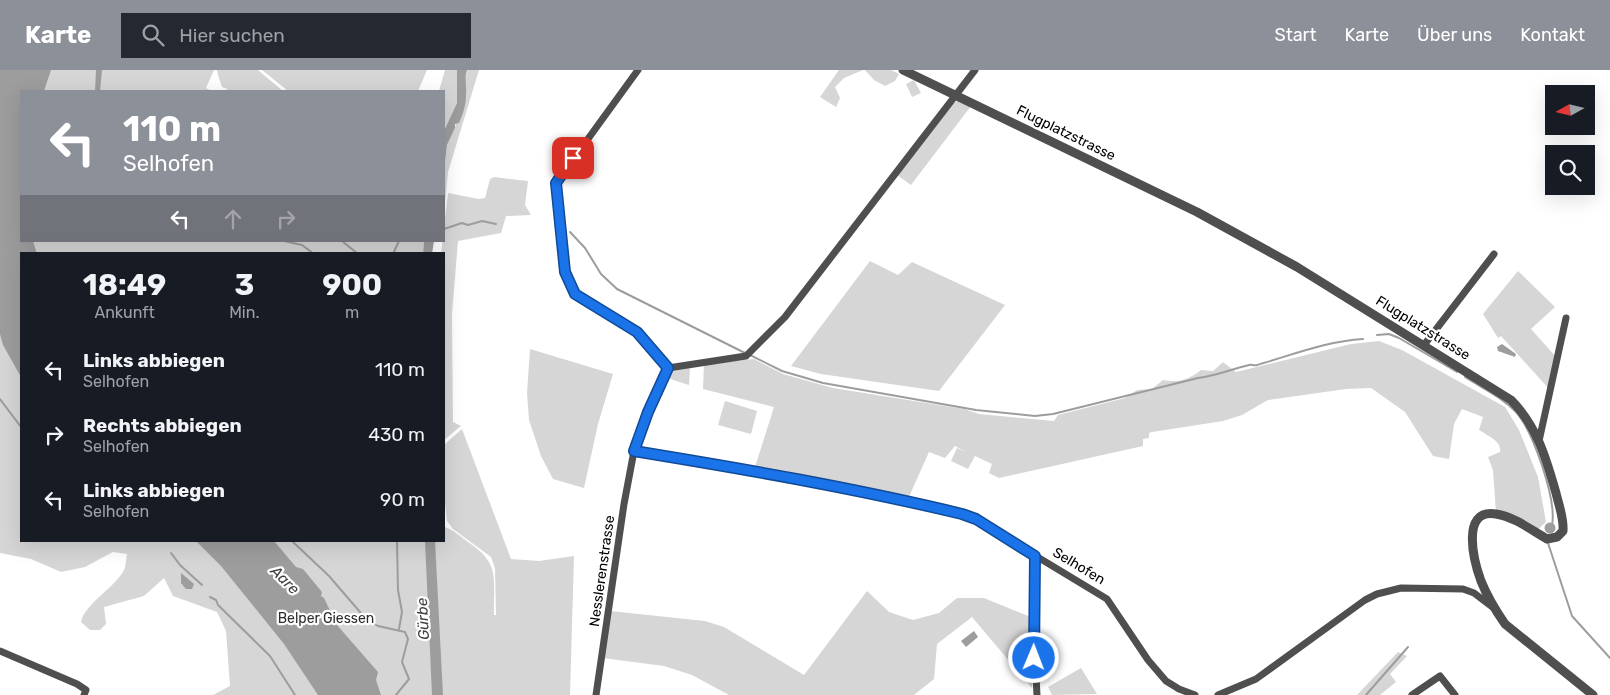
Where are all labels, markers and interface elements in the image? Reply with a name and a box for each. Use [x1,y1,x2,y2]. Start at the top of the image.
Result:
search box [121,13,471,58]
text: Karte [25,21,91,49]
icon: search [139,21,167,49]
text: Hier suchen [179,24,285,47]
text: Start [1274,24,1317,46]
text: Karte [1345,24,1389,46]
text: Über uns [1417,24,1492,46]
text: Kontakt [1520,24,1585,46]
north arrow [1545,85,1595,135]
map controls [1545,85,1595,195]
street label: Flugplatzstrasse [1014,102,1118,164]
text: 110 m [123,108,221,150]
icon: left [40,110,105,175]
pin [552,137,594,179]
icon: arrive [559,144,587,172]
button: search [1545,145,1595,195]
text: Selhofen [123,150,214,177]
icon: left [166,205,194,233]
icon: ahead [219,205,247,233]
icon: right [272,205,300,233]
text: 18:49 [83,267,166,303]
text: 3 [234,267,254,303]
text: 900 [322,267,382,303]
street label: Flugplatzstrasse [1373,292,1473,364]
text: Ankunft [94,303,155,322]
text: Min. [229,303,259,322]
text: m [345,303,359,322]
text: Links abbiegen [83,349,225,372]
icon: left [40,356,68,384]
text: 110 m [375,358,425,381]
text: Selhofen [83,372,149,391]
text: Rechts abbiegen [83,414,242,437]
icon: right [40,421,68,449]
text: 430 m [368,423,425,446]
text: Selhofen [83,437,149,456]
text: Links abbiegen [83,479,225,502]
icon: left [40,486,68,514]
text: 90 m [380,488,425,511]
text: Selhofen [83,502,149,521]
street label: Nesslerenstrasse [586,514,618,628]
street label: Selhofen [1050,544,1108,588]
water label: Aare [266,561,303,598]
water label: Gürbe [413,597,433,641]
park label: Belper Giessen [278,610,374,627]
position arrow [1007,631,1059,683]

